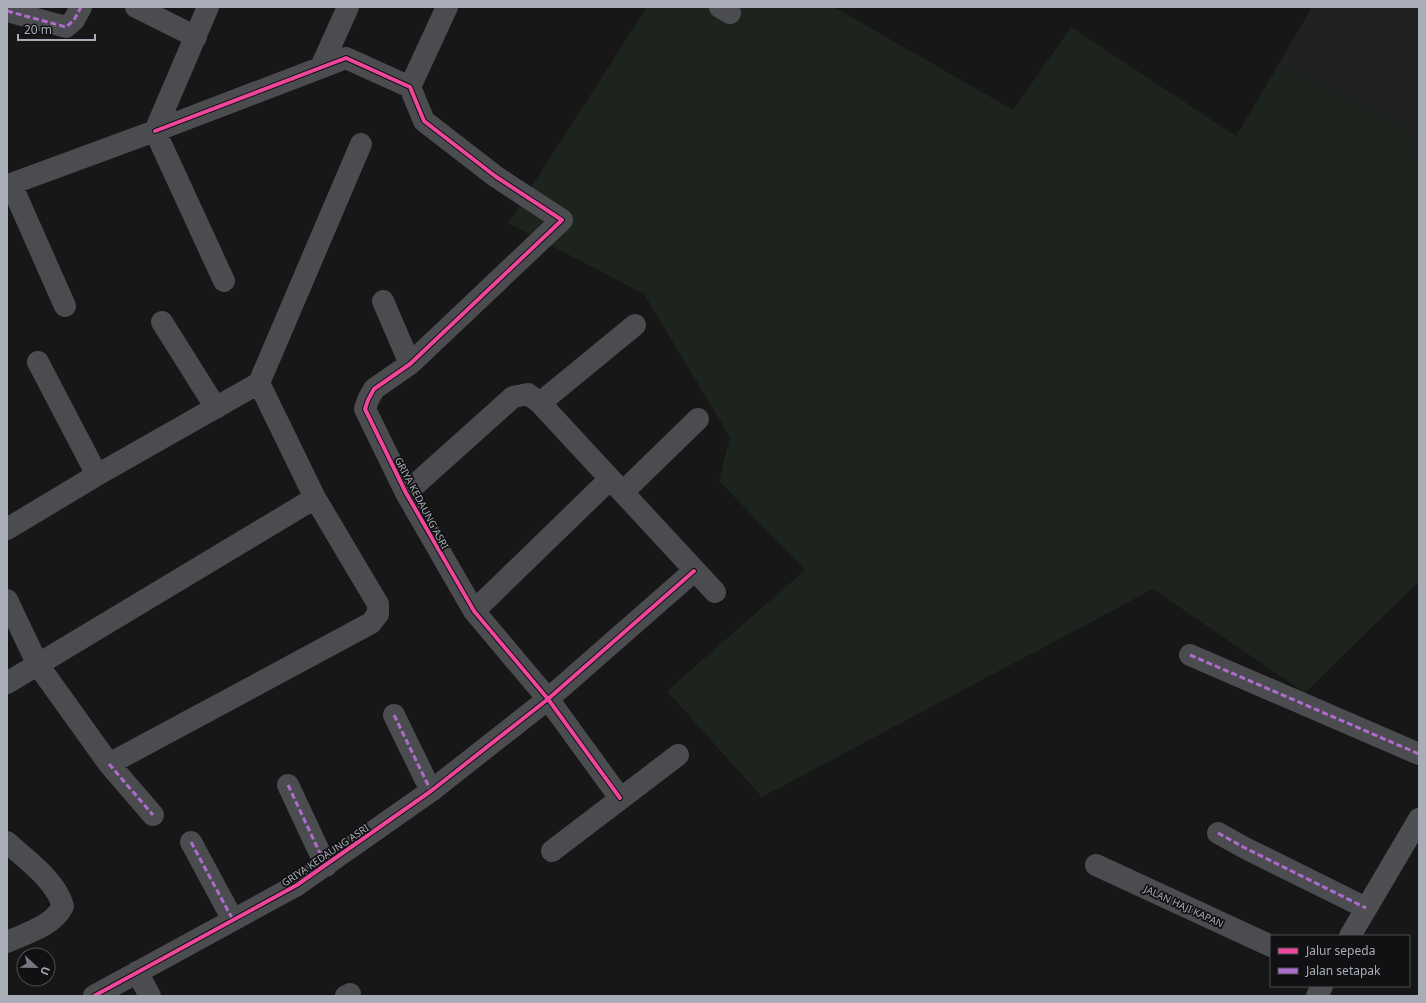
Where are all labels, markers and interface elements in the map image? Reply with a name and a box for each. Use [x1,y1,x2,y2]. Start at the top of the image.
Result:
scale bar [18,16,95,42]
text: 20 m [24,21,52,38]
street label: GRIYA KEDAUNG ASRI [392,454,452,552]
street label: GRIYA KEDAUNG ASRI [279,821,371,889]
street label: JALAN HAJI KAPAN [1141,881,1226,931]
legend [1270,935,1410,987]
text: Jalur sepeda [1305,942,1375,959]
north arrow [16,947,56,987]
text: Jalan setapak [1305,962,1381,979]
text: U [37,964,54,978]

